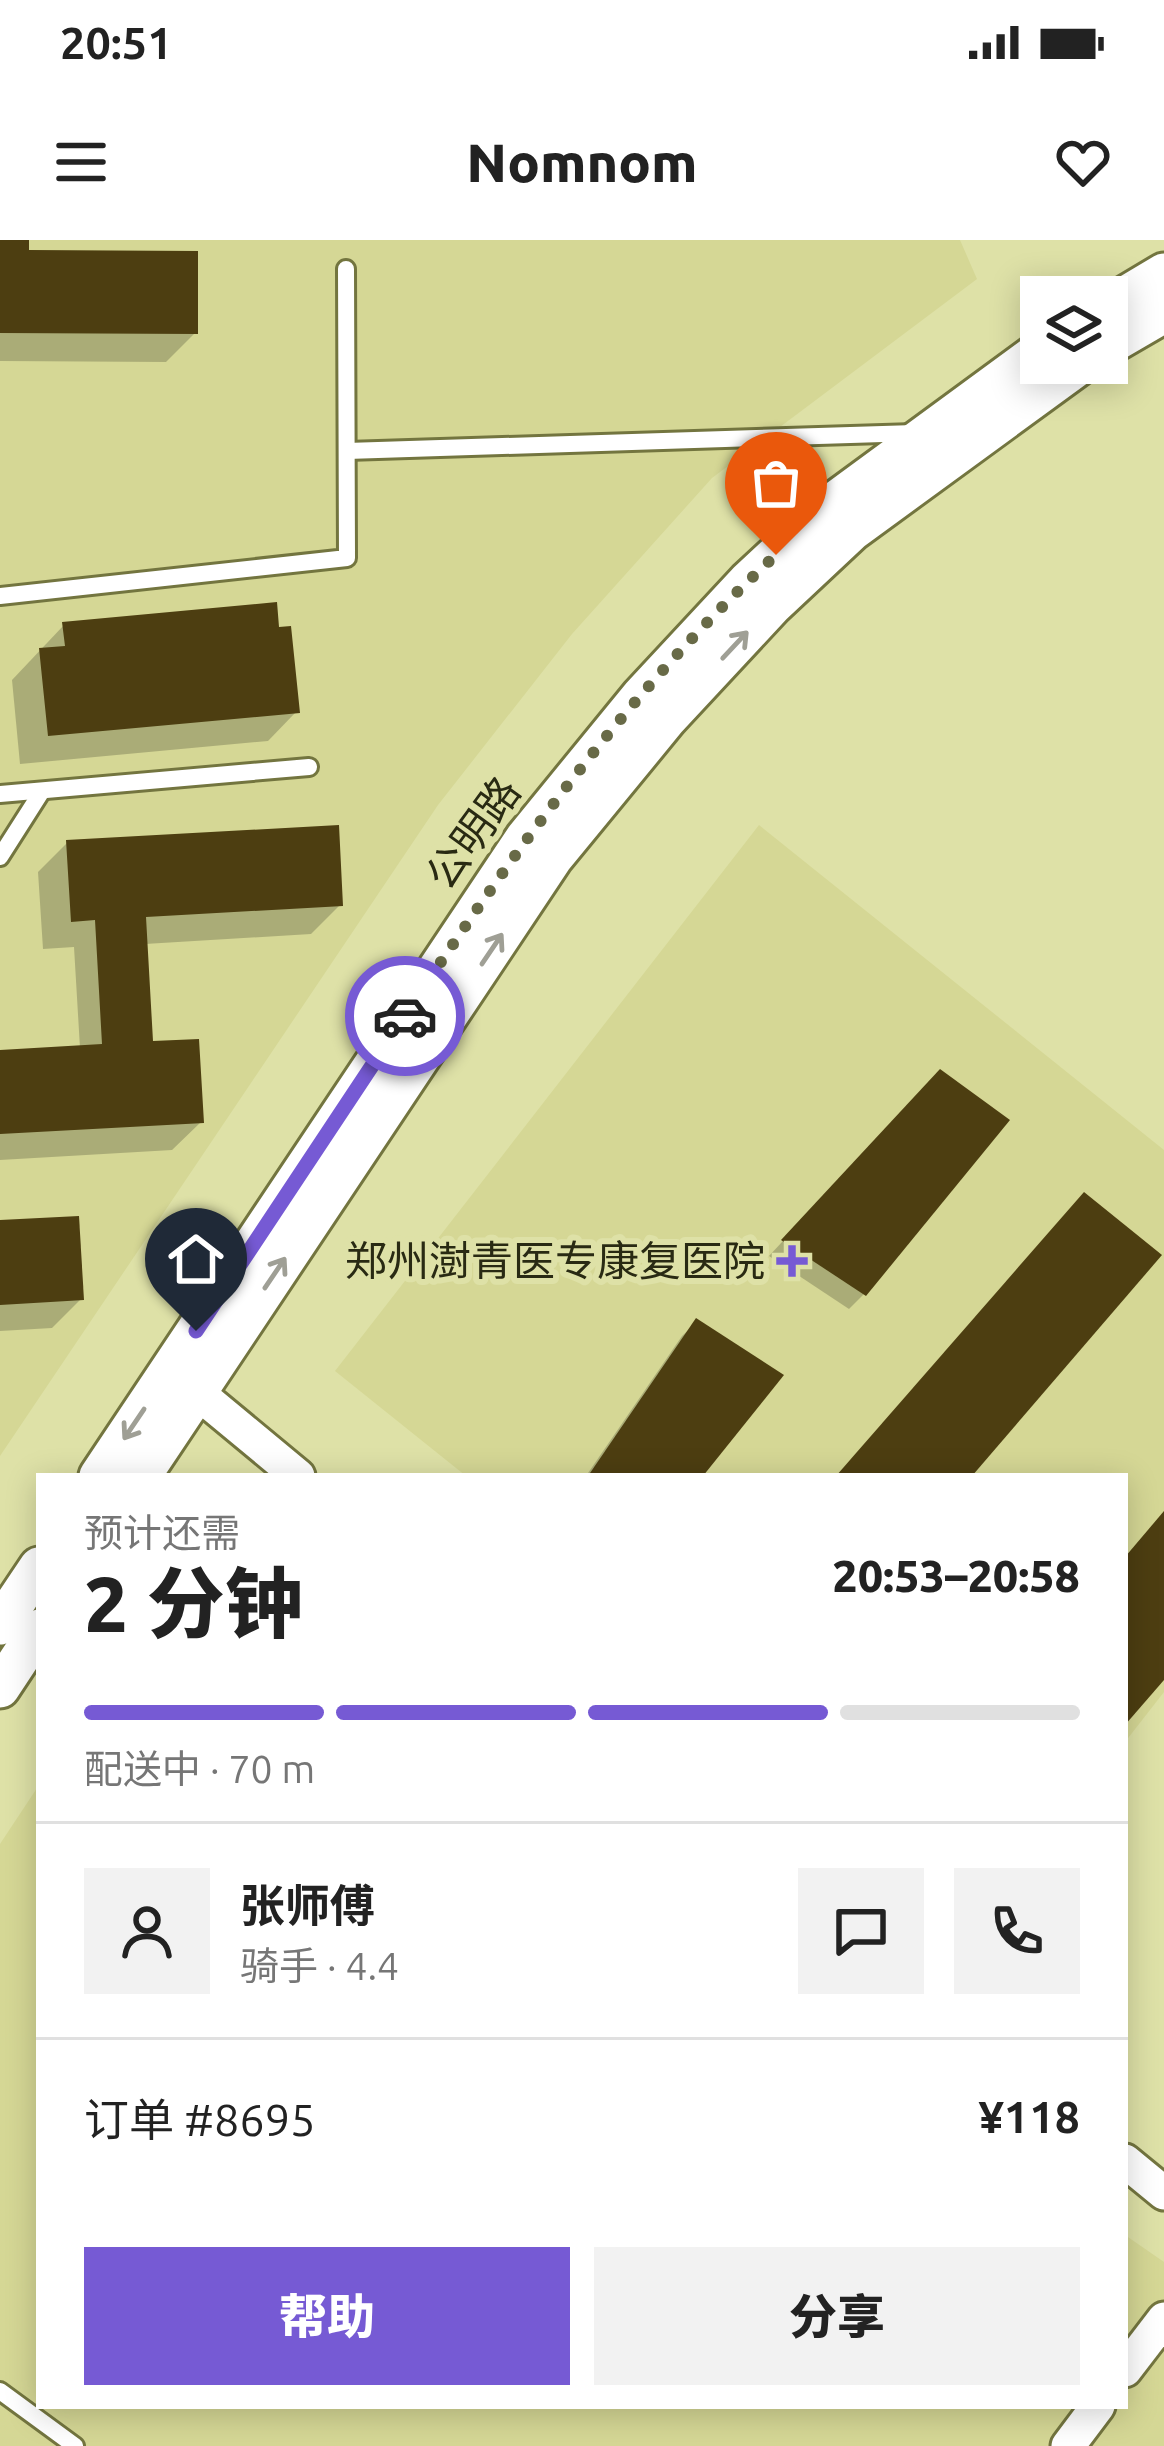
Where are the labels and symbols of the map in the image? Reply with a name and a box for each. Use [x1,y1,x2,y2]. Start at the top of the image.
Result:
pin [725,432,827,555]
one-way arrow [721,631,749,661]
street label: 公明路 [417,768,529,897]
one-way arrow [479,933,504,966]
courier [345,956,465,1076]
pin [145,1208,247,1331]
place label: 郑州澍青医专康复医院 [345,1237,765,1284]
marker: 郑州澍青医专康复医院 [776,1245,808,1277]
one-way arrow [263,1257,288,1291]
one-way arrow [121,1407,146,1441]

